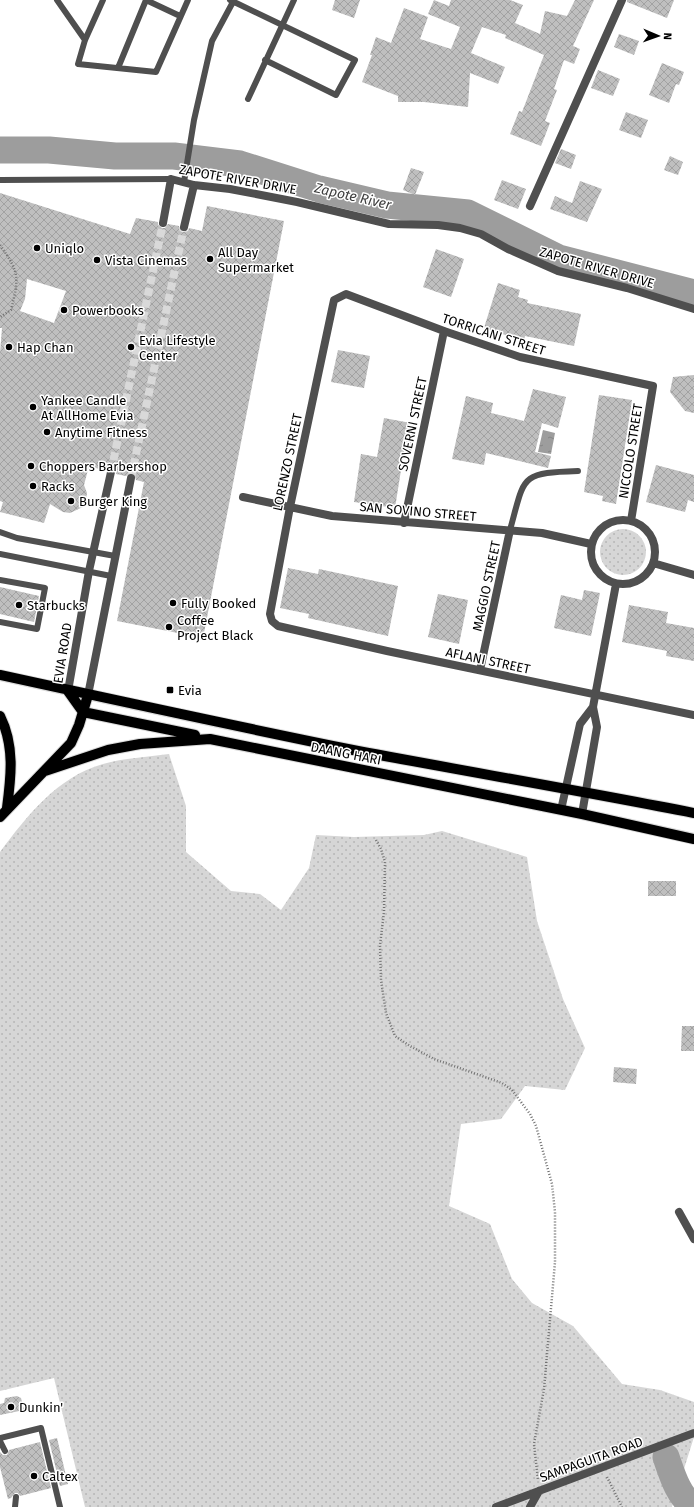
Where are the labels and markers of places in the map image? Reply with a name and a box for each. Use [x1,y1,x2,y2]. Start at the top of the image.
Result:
place label: Uniqlo [45,241,84,256]
marker: Uniqlo [32,243,42,253]
place label: All Day Supermarket [218,245,294,275]
place label: Vista Cinemas [105,253,187,268]
marker: All Day Supermarket [205,254,215,264]
marker: Vista Cinemas [92,255,102,265]
place label: Powerbooks [72,303,144,318]
marker: Powerbooks [59,305,69,315]
place label: Evia Lifestyle Center [139,333,216,363]
place label: Hap Chan [17,340,74,355]
marker: Hap Chan [4,342,14,352]
marker: Evia Lifestyle Center [126,342,136,352]
place label: Yankee Candle At AllHome Evia [41,393,134,423]
marker: Yankee Candle At AllHome Evia [28,402,38,412]
place label: Anytime Fitness [55,425,147,440]
marker: Anytime Fitness [42,427,52,437]
place label: Choppers Barbershop [39,459,167,474]
marker: Choppers Barbershop [26,461,36,471]
place label: Racks [41,479,75,494]
marker: Racks [28,481,38,491]
place label: Burger King [79,494,147,509]
marker: Burger King [66,496,76,506]
place label: Fully Booked [181,596,256,611]
place label: Starbucks [27,598,85,613]
marker: Fully Booked [168,598,178,608]
marker: Starbucks [14,600,24,610]
place label: Coffee Project Black [177,613,254,643]
marker: Coffee Project Black [164,622,174,632]
place label: Evia [178,683,202,698]
marker: Evia [165,685,175,695]
place label: Dunkin' [19,1400,63,1415]
marker: Dunkin' [6,1402,16,1412]
place label: Caltex [42,1469,78,1484]
marker: Caltex [29,1471,39,1481]

